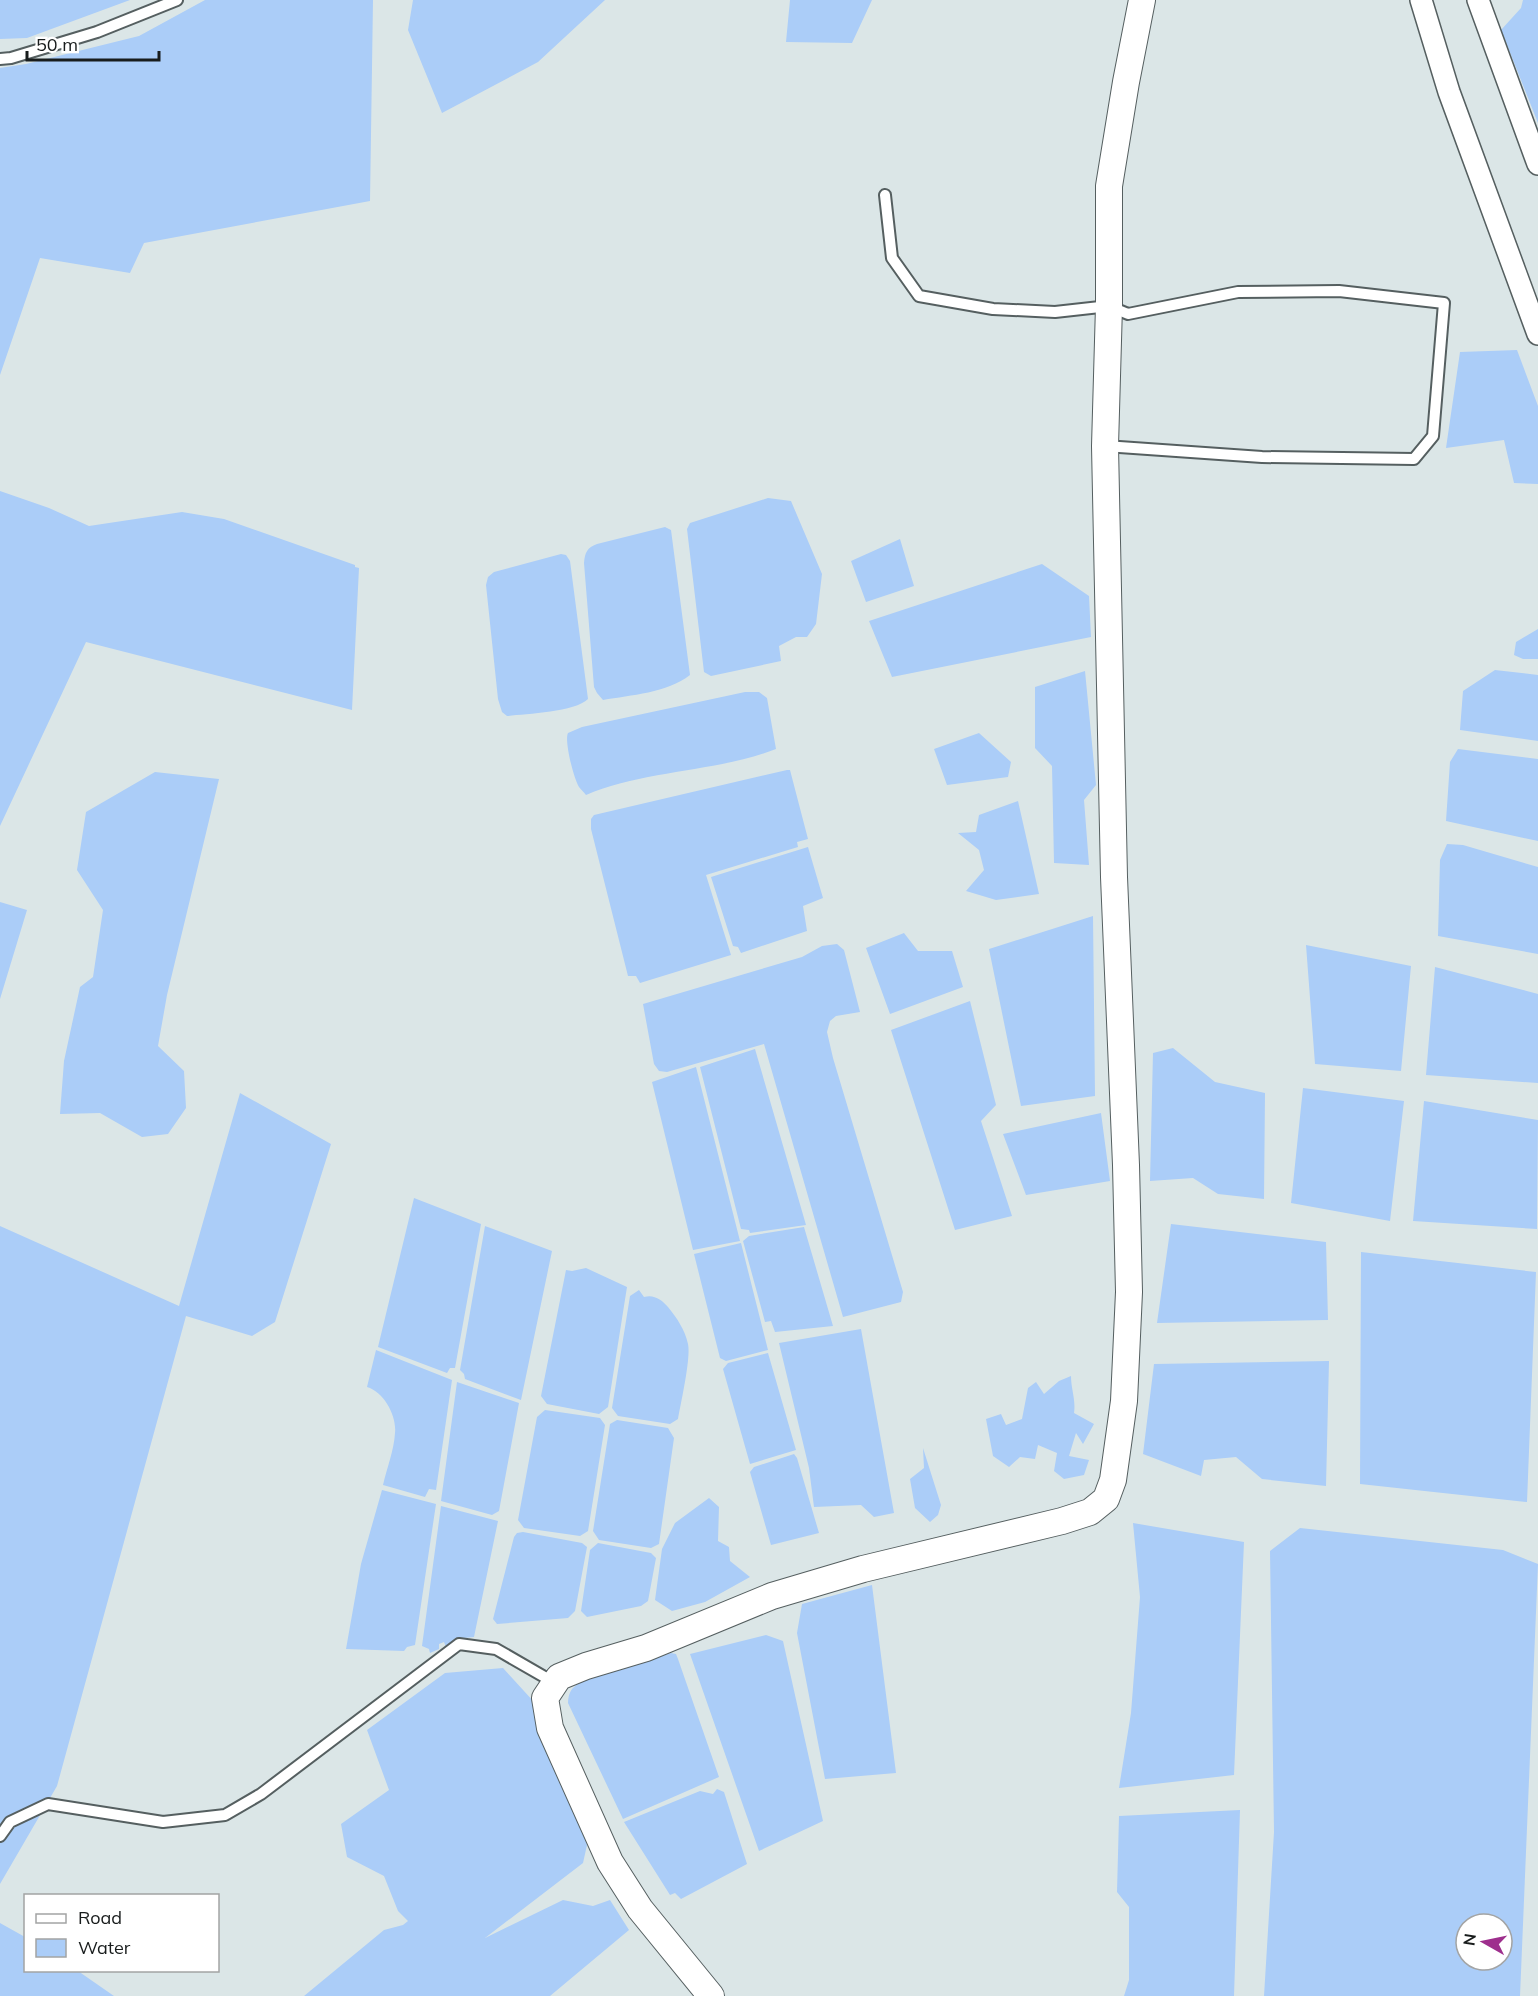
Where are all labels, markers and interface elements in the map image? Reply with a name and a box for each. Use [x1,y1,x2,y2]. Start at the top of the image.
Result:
scale bar [27,24,159,62]
text: 50 m [36,33,78,56]
legend [24,1894,219,1972]
text: Road [78,1906,122,1929]
north arrow [1454,1912,1514,1972]
text: N [1458,1932,1480,1947]
text: Water [78,1936,131,1959]

